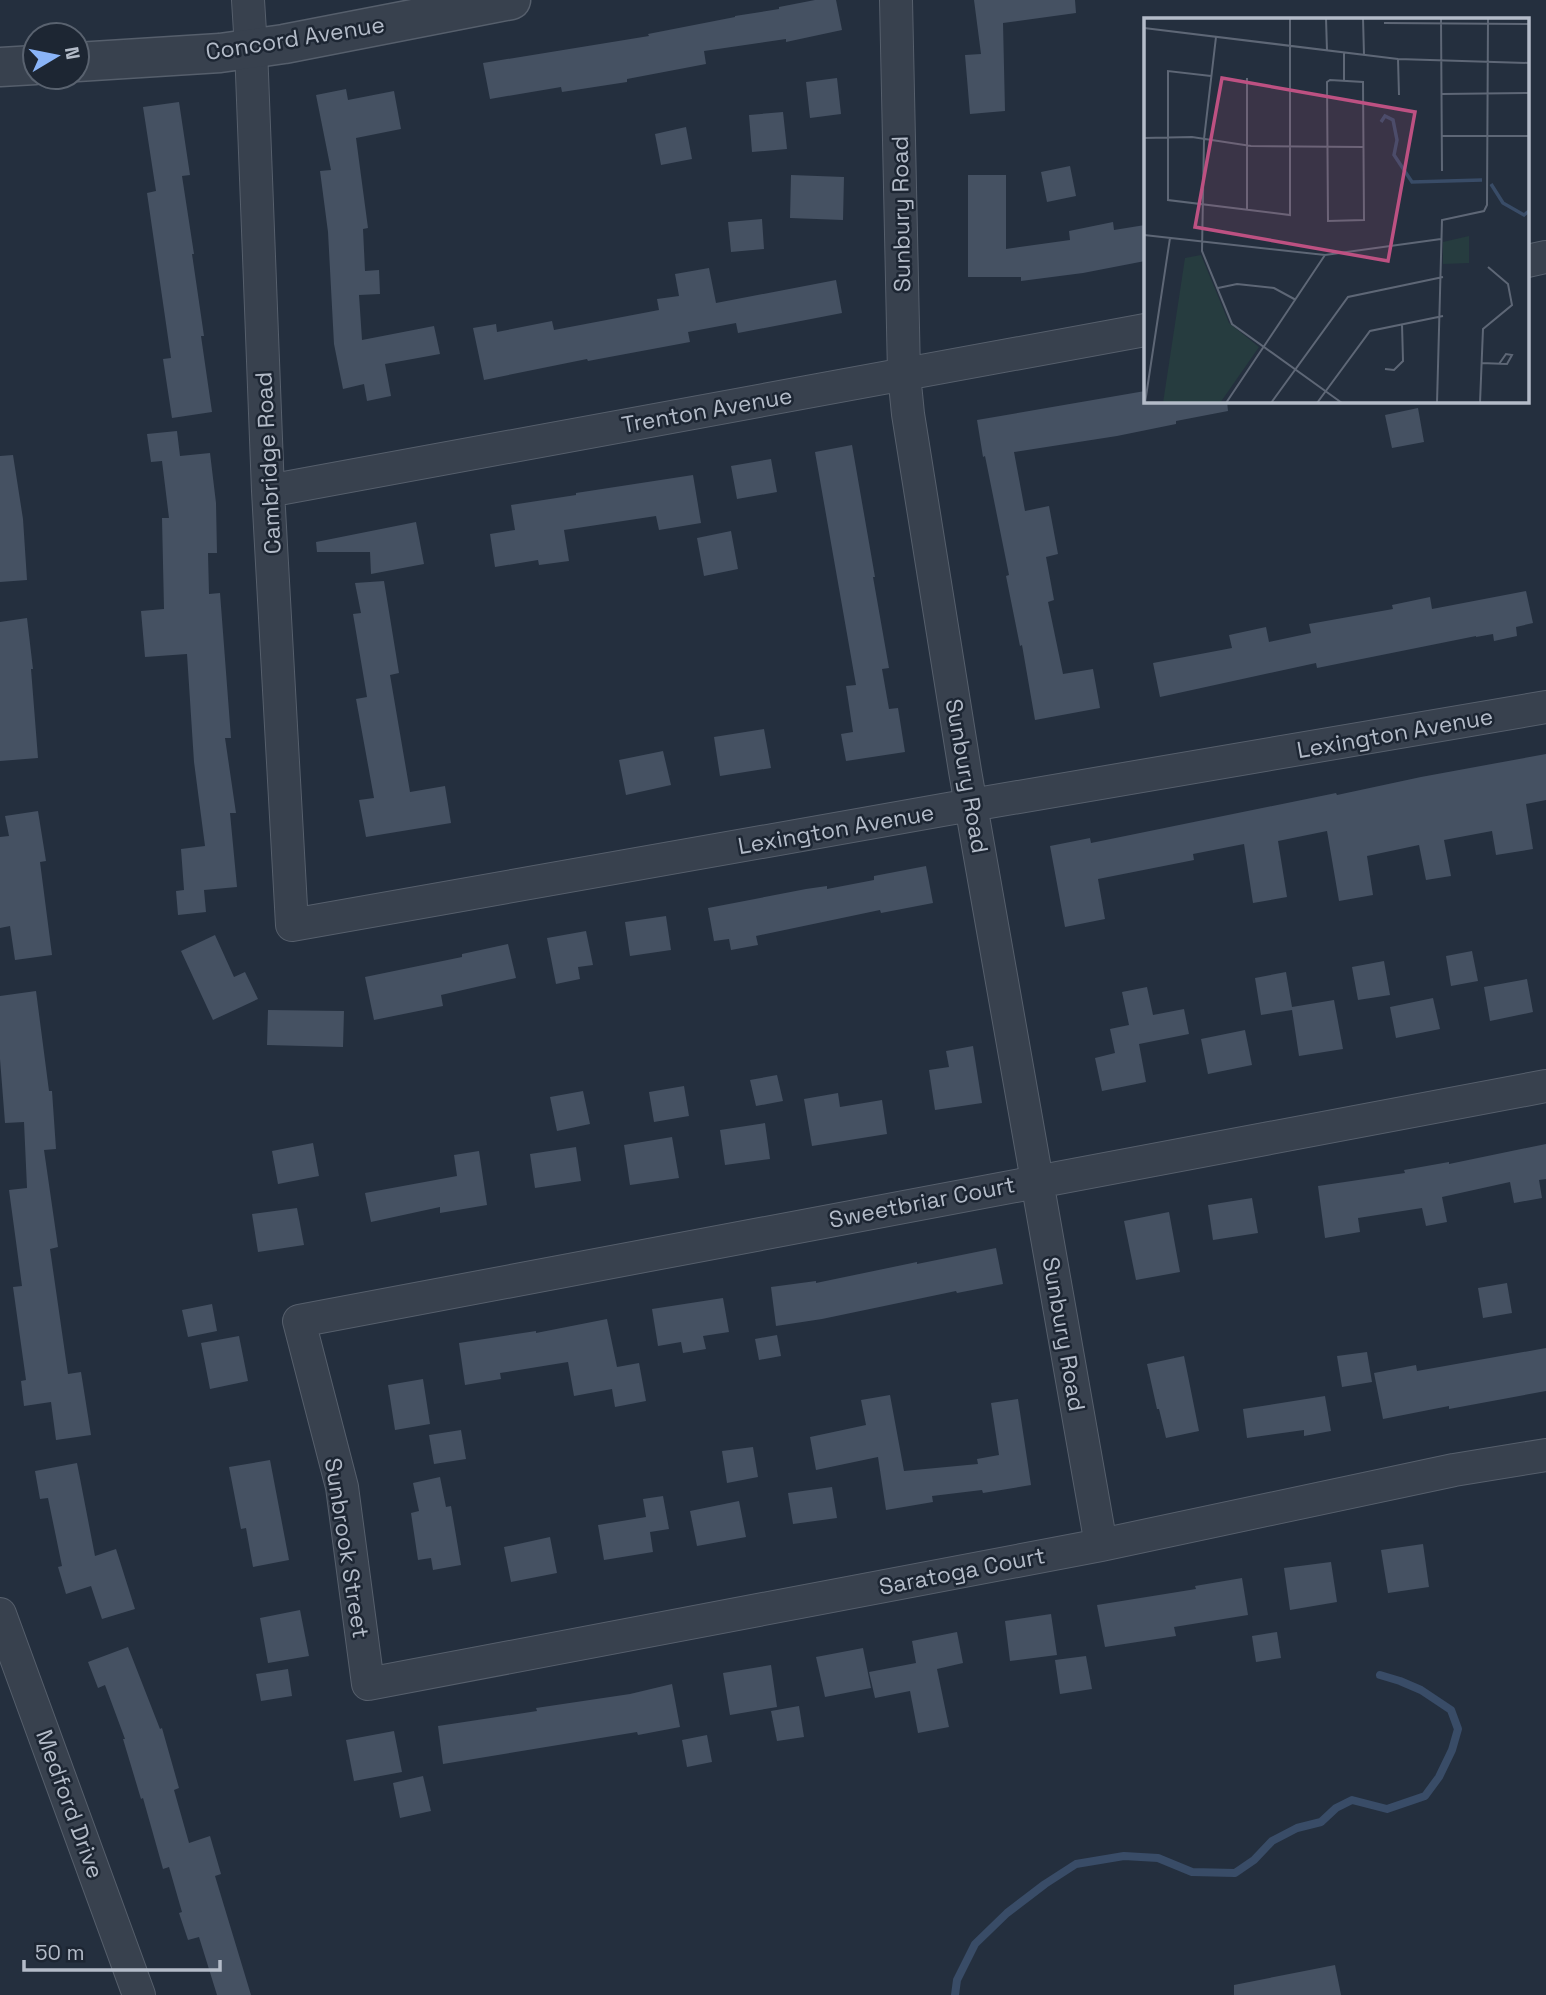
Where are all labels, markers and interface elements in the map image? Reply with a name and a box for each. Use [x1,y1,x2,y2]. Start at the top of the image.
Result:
street label: Concord Avenue [203,9,387,67]
inset map [1144,18,1528,402]
north arrow [21,21,91,91]
text: N [59,45,86,62]
street label: Sunbury Road [885,136,917,292]
street label: Cambridge Road [248,371,288,555]
street label: Trenton Avenue [619,380,795,440]
street label: Sunbury Road [939,696,995,856]
street label: Lexington Avenue [1295,701,1495,765]
street label: Lexington Avenue [736,797,936,861]
street label: Sweetbriar Court [826,1169,1018,1235]
street label: Sunbury Road [1036,1254,1092,1414]
street label: Sunbrook Street [318,1456,376,1640]
street label: Saratoga Court [876,1540,1048,1602]
street label: Medford Drive [29,1725,111,1883]
scale bar [24,1928,220,1972]
text: 50 m [35,1939,85,1966]

